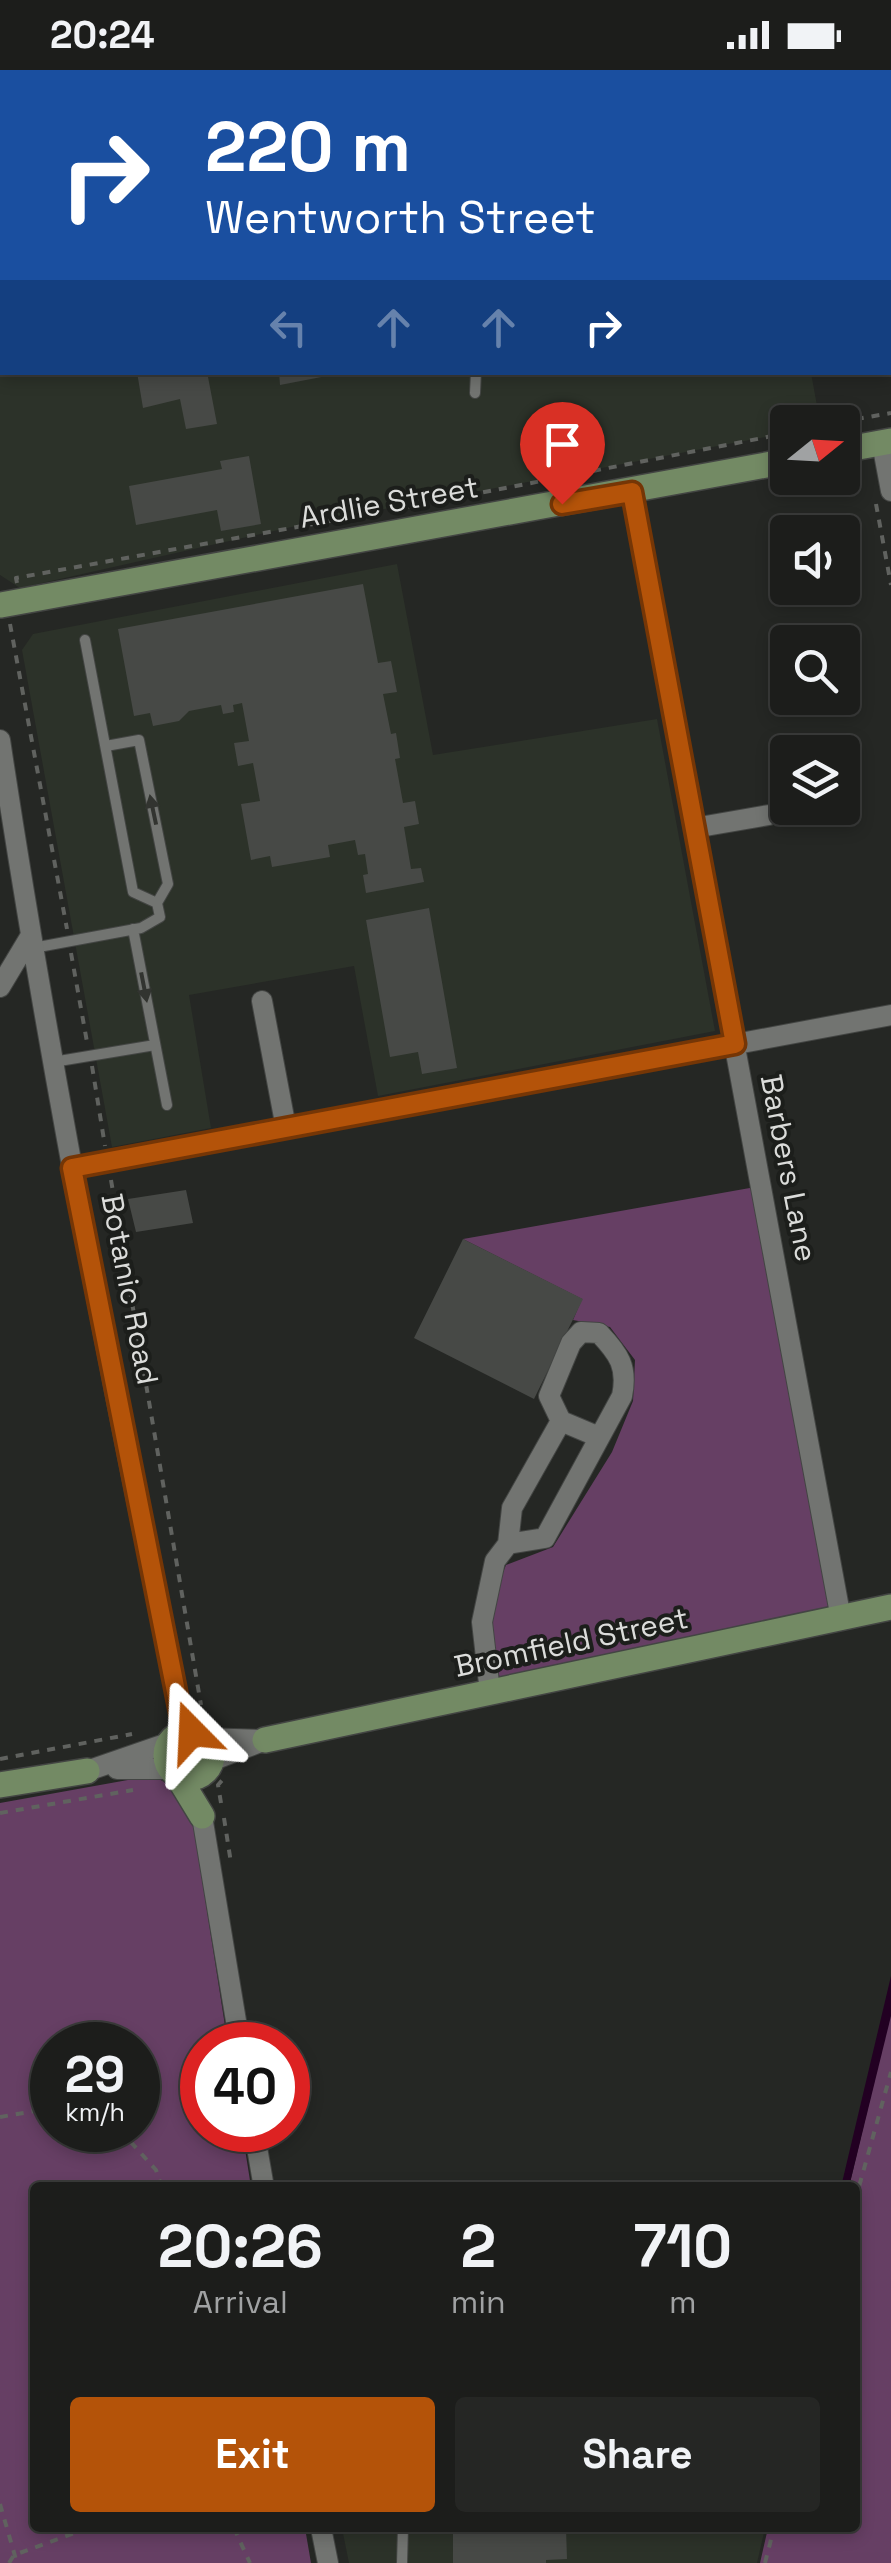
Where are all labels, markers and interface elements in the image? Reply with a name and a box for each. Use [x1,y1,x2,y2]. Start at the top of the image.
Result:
text: 20:24 [50,11,155,59]
text: 220 m [205,102,411,191]
icon: right [40,110,170,240]
text: Wentworth Street [205,189,596,246]
icon: left [261,300,316,355]
icon: ahead [366,300,421,355]
icon: ahead [471,300,526,355]
icon: right [576,300,631,355]
pin [520,402,605,505]
north arrow [770,405,860,495]
map controls [770,405,860,825]
icon: arrive [535,417,590,472]
street label: Ardlie Street [297,467,481,537]
button: sound [770,515,860,605]
button: search [770,625,860,715]
button: layers [770,735,860,825]
one-way arrow [145,794,161,825]
one-way arrow [137,972,152,1003]
street label: Barbers Lane [752,1071,826,1265]
street label: Botanic Road [92,1190,168,1388]
street label: Bromfield Street [450,1598,692,1686]
position arrow [140,1680,244,1784]
speed limit sign: 40 [180,2022,310,2152]
text: 29 [65,2043,125,2107]
text: km/h [65,2096,125,2128]
text: 20:26 [158,2208,323,2285]
text: 2 [460,2208,496,2285]
text: 710 [634,2208,732,2285]
text: Arrival [193,2282,288,2322]
text: min [451,2282,506,2322]
text: m [669,2282,697,2322]
button: Exit [70,2397,435,2512]
button: Share [455,2397,820,2512]

